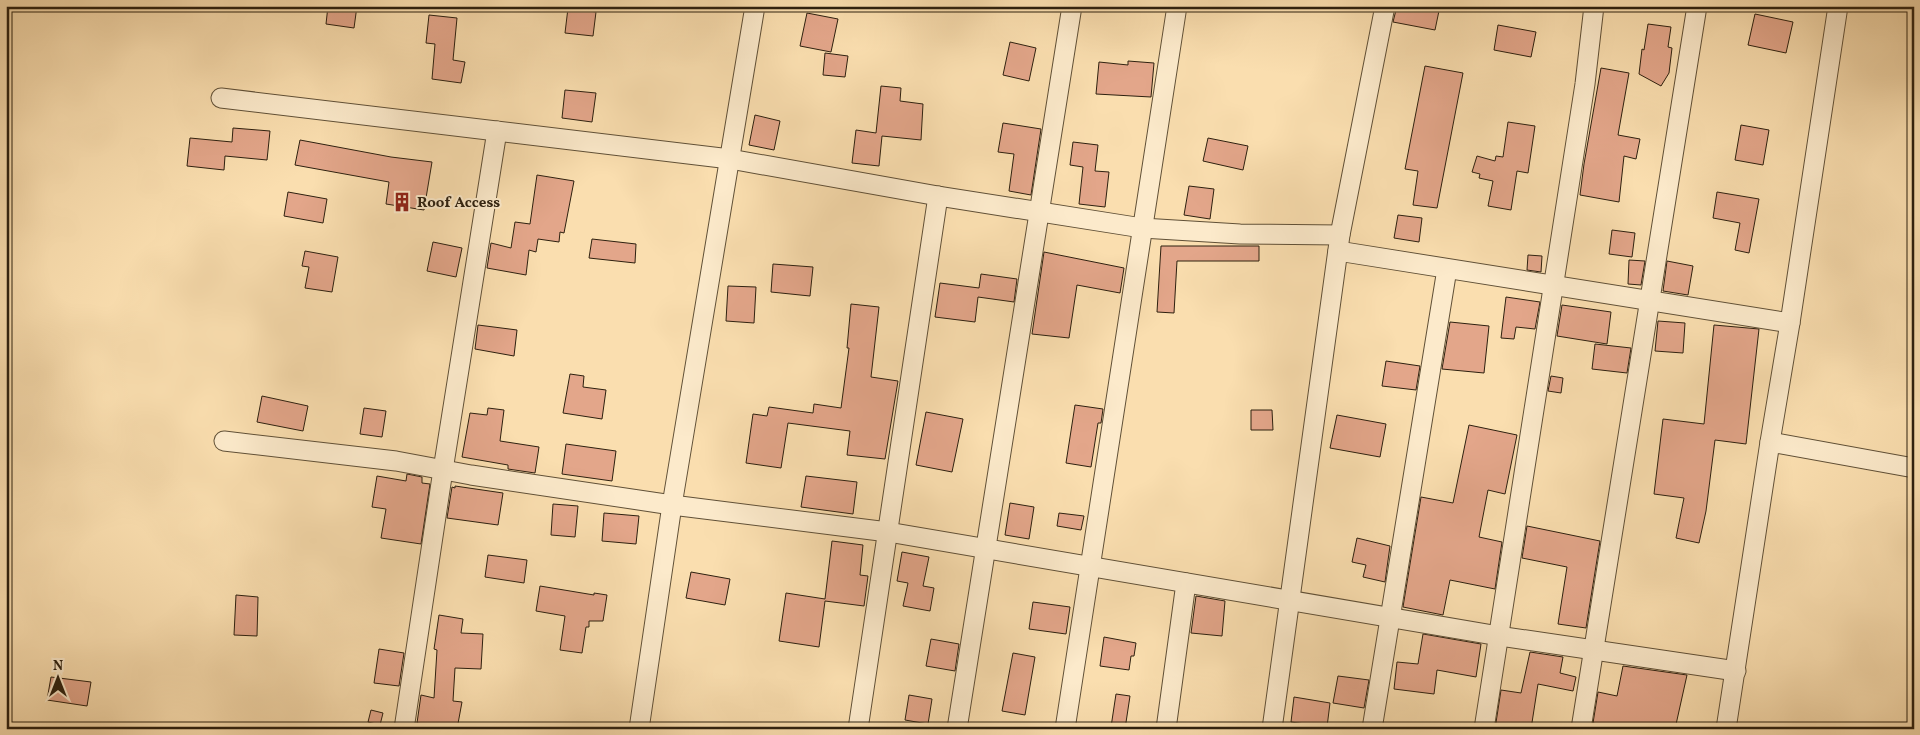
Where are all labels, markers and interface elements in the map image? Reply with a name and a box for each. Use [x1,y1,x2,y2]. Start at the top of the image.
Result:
building icon: Roof Access [391,191,413,213]
place label: Roof Access [417,193,500,214]
north arrow [32,652,82,702]
text: N [53,657,63,676]

